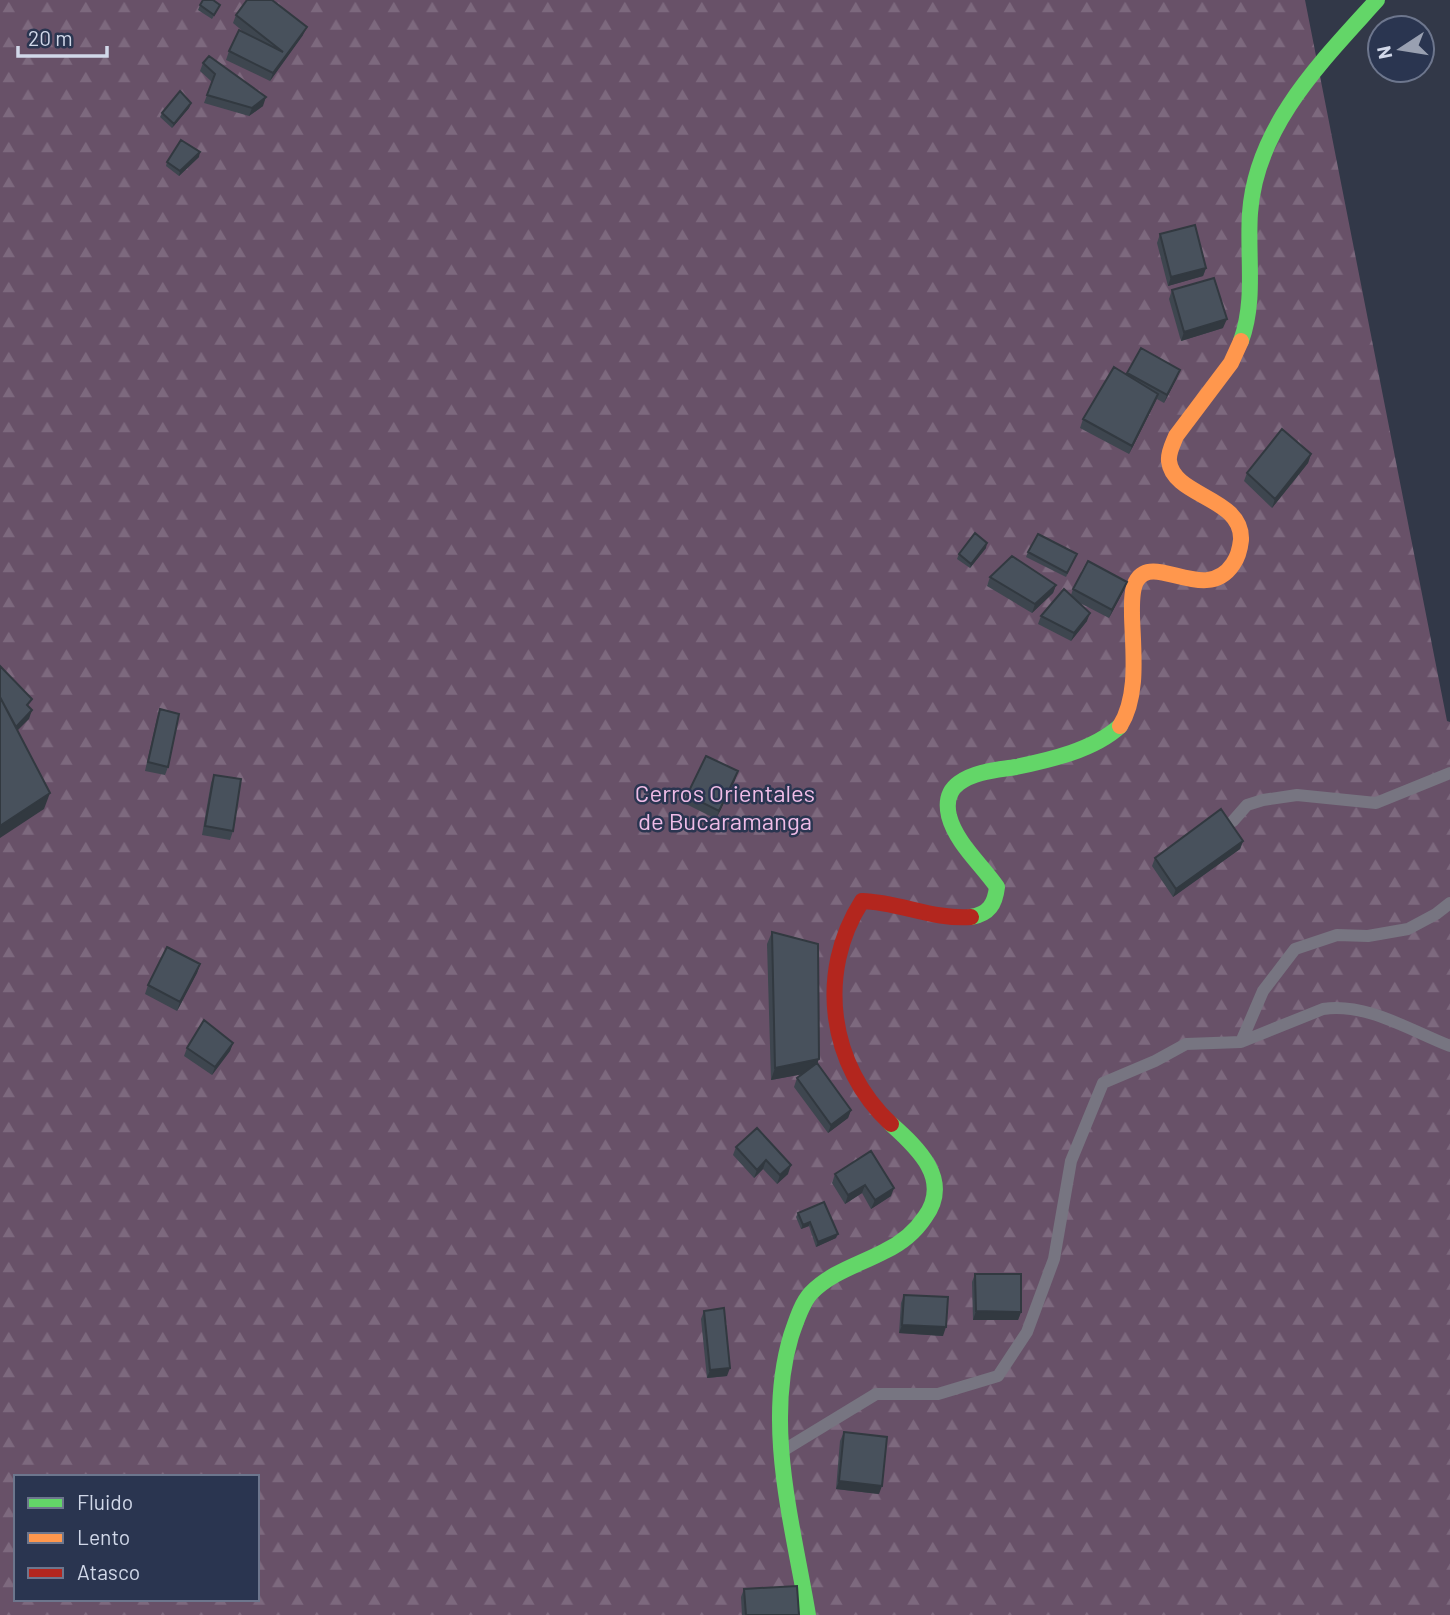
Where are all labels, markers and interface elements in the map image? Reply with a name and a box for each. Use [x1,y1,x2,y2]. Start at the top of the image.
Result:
scale bar [18,14,107,58]
north arrow [1366,14,1436,84]
text: 20 m [28,25,73,50]
text: N [1371,44,1396,61]
park label: Cerros Orientales de Bucaramanga [635,778,815,835]
legend [14,1475,259,1601]
text: Fluido [77,1489,133,1514]
text: Lento [77,1524,130,1549]
text: Atasco [77,1559,140,1584]

